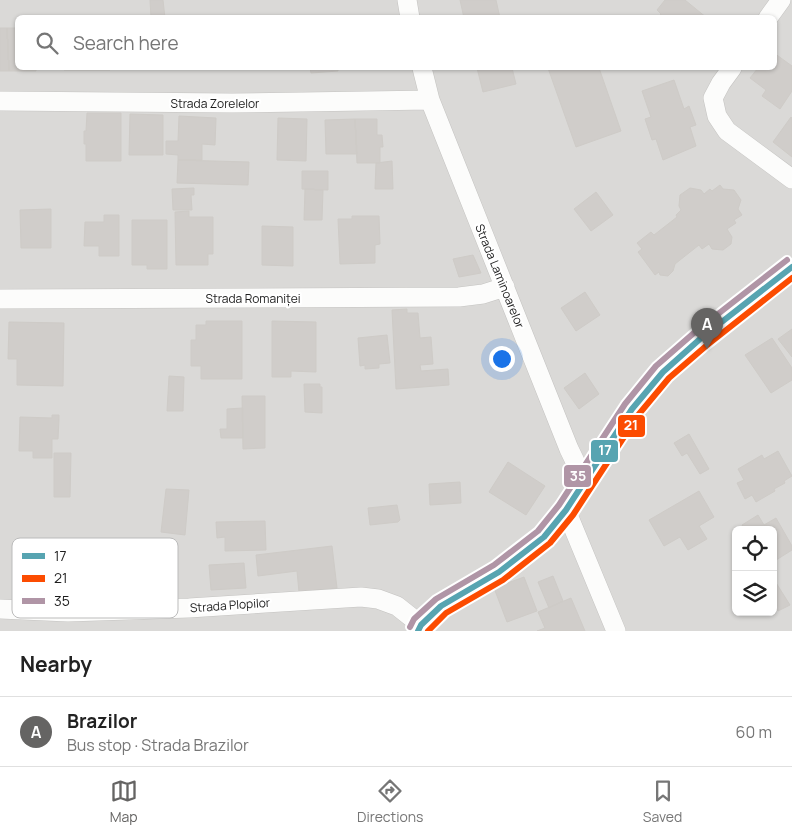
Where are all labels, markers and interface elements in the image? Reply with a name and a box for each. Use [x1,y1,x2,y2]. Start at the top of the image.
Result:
search box [15,15,777,70]
icon: search [33,29,61,57]
text: Search here [73,30,179,56]
street label: Strada Zorelelor [171,95,260,112]
street label: Strada Laminoarelor [471,221,529,331]
street label: Strada Romaniței [206,290,300,307]
pin: A [691,308,723,349]
your location [489,346,515,372]
line badge: 21 [617,414,646,438]
text: 21 [624,415,638,434]
line badge: 17 [590,439,619,463]
text: 17 [598,440,612,459]
line badge: 35 [563,464,592,488]
text: 35 [570,466,586,485]
map controls [732,526,777,616]
button: locate [732,526,777,571]
legend [12,538,178,618]
text: 17 [54,546,67,565]
text: 21 [54,568,67,587]
button: layers [732,571,777,616]
text: 35 [54,591,70,610]
street label: Strada Plopilor [189,594,271,616]
text: Nearby [20,650,92,678]
text: Brazilor [67,708,137,734]
text: A [31,721,41,743]
text: 60 m [736,721,772,743]
text: Bus stop · Strada Brazilor [67,734,249,756]
tab: Map [110,777,138,826]
tab: Directions [357,777,423,826]
tab: Saved [643,777,682,826]

